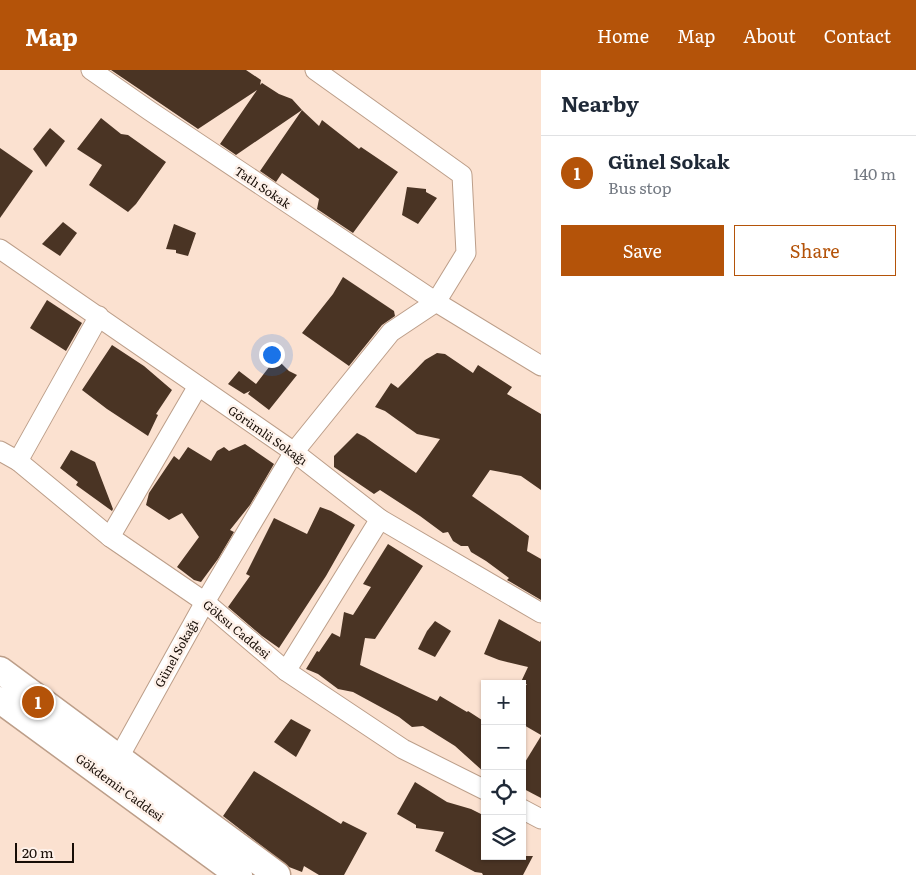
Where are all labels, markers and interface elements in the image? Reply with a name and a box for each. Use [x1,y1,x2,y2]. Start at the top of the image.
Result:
text: Map [25,18,78,53]
text: Home [597,22,649,49]
text: Map [677,22,715,49]
text: About [743,22,796,49]
text: Contact [824,22,891,49]
text: Nearby [561,87,639,118]
text: Günel Sokak [608,147,730,175]
text: 1 [574,161,580,185]
text: 140 m [853,161,896,185]
street label: Tatlı Sokak [231,162,295,213]
text: Bus stop [608,175,672,199]
button: Save [561,225,724,276]
button: Share [734,225,896,276]
your location [259,342,285,368]
street label: Görümlü Sokağı [225,401,311,469]
street label: Göksu Caddesi [199,595,275,663]
street label: Günel Sokağı [150,616,202,690]
map controls [481,680,526,860]
button: + [481,680,526,725]
pin: 1 [22,683,54,721]
button: − [481,725,526,770]
street label: Gökdemir Caddesi [72,749,168,825]
button: locate [481,770,526,815]
button: layers [481,815,526,860]
scale bar [15,840,74,863]
text: 20 m [22,842,54,862]

